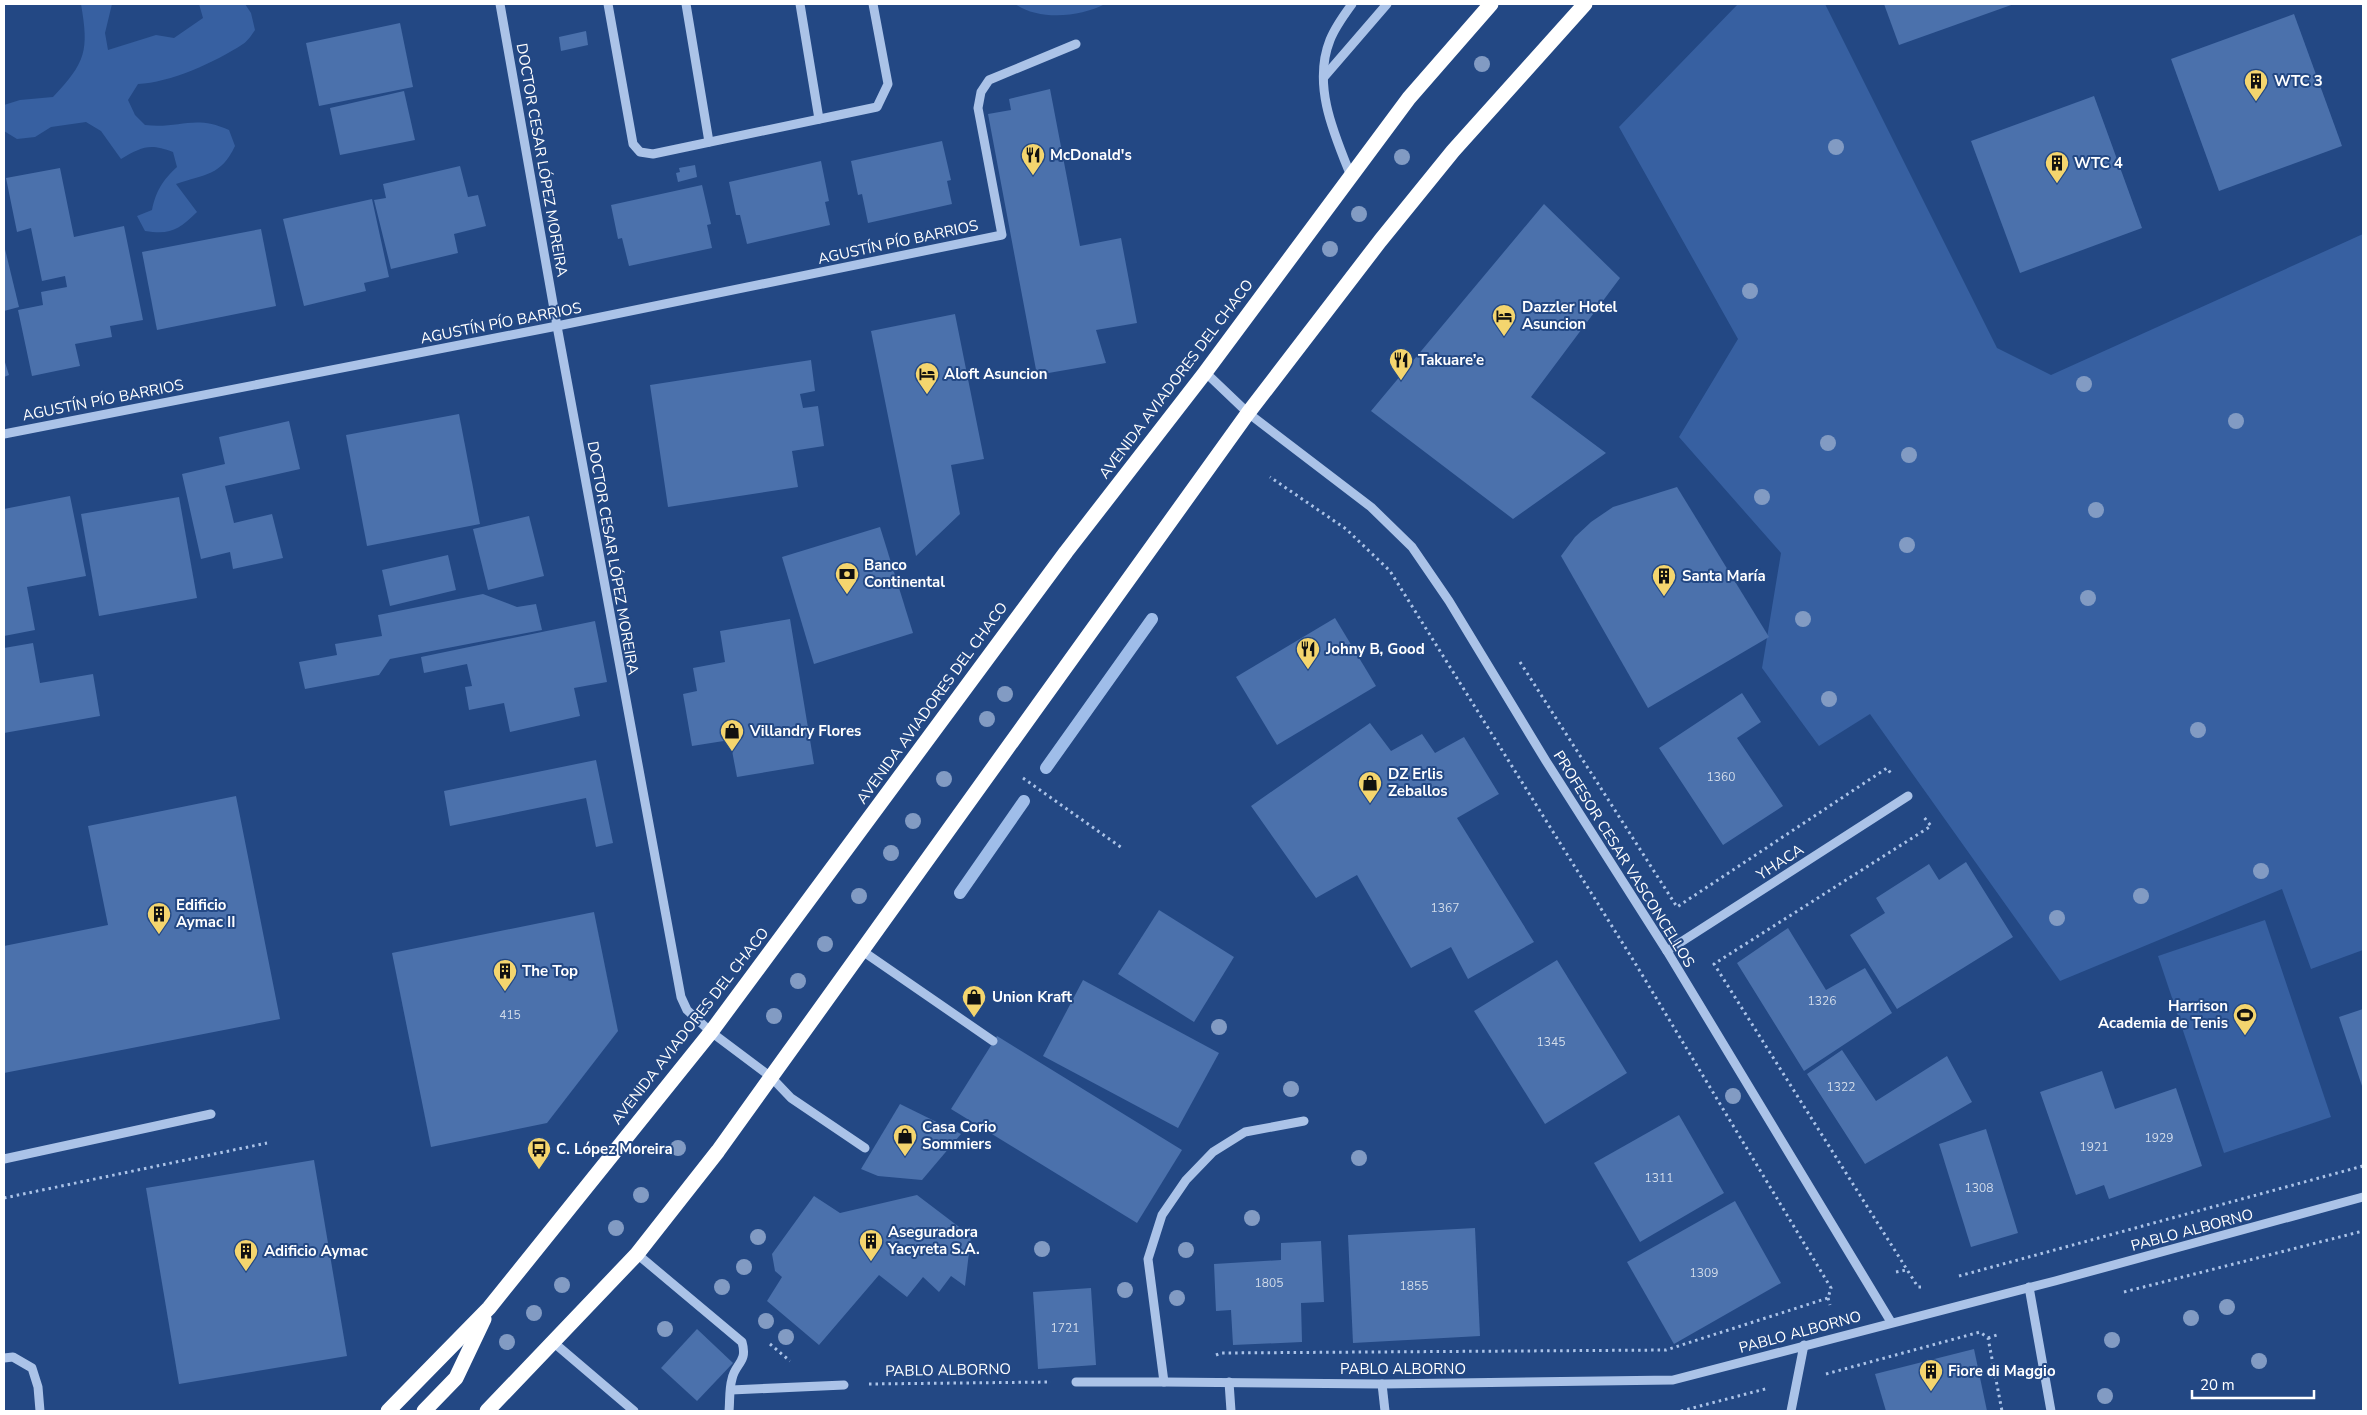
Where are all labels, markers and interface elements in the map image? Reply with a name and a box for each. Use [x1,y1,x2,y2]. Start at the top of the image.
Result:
street label: DOCTOR CESAR LÓPEZ MOREIRA [512,41,573,278]
building icon: WTC 3 [2243,68,2269,102]
place label: WTC 3 [2274,71,2323,91]
restaurant icon: McDonald's [1020,142,1046,176]
place label: McDonald's [1050,145,1132,165]
building icon: WTC 4 [2044,150,2070,184]
place label: WTC 4 [2074,153,2123,173]
street label: AGUSTÍN PÍO BARRIOS [816,215,980,269]
street label: AVENIDA AVIADORES DEL CHACO [1094,275,1258,483]
place label: Dazzler Hotel Asuncion [1522,297,1618,334]
street label: AGUSTÍN PÍO BARRIOS [419,298,583,348]
hotel icon: Dazzler Hotel Asuncion [1491,303,1517,337]
restaurant icon: Takuare’e [1388,347,1414,381]
place label: Takuare’e [1418,350,1484,370]
hotel icon: Aloft Asuncion [914,361,940,395]
place label: Aloft Asuncion [944,364,1047,384]
street label: AGUSTÍN PÍO BARRIOS [21,375,185,425]
street label: DOCTOR CESAR LÓPEZ MOREIRA [583,439,644,676]
place label: Banco Continental [864,555,945,592]
bank icon: Banco Continental [834,561,860,595]
building icon: Santa María [1651,563,1677,597]
place label: Santa María [1682,566,1766,586]
street label: AVENIDA AVIADORES DEL CHACO [852,598,1012,808]
restaurant icon: Johny B, Good [1295,636,1321,670]
place label: Johny B, Good [1325,639,1425,659]
shop icon: Villandry Flores [719,718,745,752]
place label: Villandry Flores [749,721,861,741]
street label: PROFESOR CESAR VASCONCELLOS [1549,747,1699,971]
place label: DZ Erlis Zeballos [1388,764,1448,801]
house number: 1360 [1707,769,1735,785]
shop icon: DZ Erlis Zeballos [1357,770,1383,804]
street label: YHACA [1752,839,1807,885]
place label: Edificio Aymac II [176,895,236,932]
house number: 1367 [1431,900,1459,916]
building icon: Edificio Aymac II [146,901,172,935]
street label: AVENIDA AVIADORES DEL CHACO [607,923,773,1129]
building icon: The Top [492,958,518,992]
place label: The Top [522,961,578,981]
shop icon: Union Kraft [961,984,987,1018]
place label: Union Kraft [992,987,1072,1007]
house number: 1326 [1808,993,1836,1009]
place label: Harrison Academia de Tenis [2098,996,2228,1033]
sports icon: Harrison Academia de Tenis [2232,1002,2258,1036]
house number: 415 [499,1007,521,1023]
house number: 1345 [1537,1034,1565,1050]
house number: 1322 [1827,1079,1855,1095]
place label: Casa Corio Sommiers [922,1117,997,1154]
shop icon: Casa Corio Sommiers [892,1123,918,1157]
house number: 1929 [2145,1130,2173,1146]
bus stop icon: C. López Moreira [526,1136,552,1170]
place label: C. López Moreira [556,1139,673,1159]
house number: 1921 [2080,1139,2108,1155]
house number: 1311 [1645,1170,1673,1186]
house number: 1308 [1965,1180,1993,1196]
street label: PABLO ALBORNO [2129,1204,2255,1256]
place label: Aseguradora Yacyreta S.A. [887,1222,980,1259]
building icon: Aseguradora Yacyreta S.A. [858,1228,884,1262]
building icon: Adificio Aymac [233,1238,259,1272]
place label: Adificio Aymac [264,1241,368,1261]
house number: 1309 [1690,1265,1718,1281]
house number: 1805 [1255,1275,1283,1291]
house number: 1855 [1400,1278,1428,1294]
street label: PABLO ALBORNO [1737,1306,1863,1358]
house number: 1721 [1051,1320,1079,1336]
building icon: Fiore di Maggio [1918,1358,1944,1392]
street label: PABLO ALBORNO [885,1359,1011,1381]
street label: PABLO ALBORNO [1340,1359,1466,1379]
place label: Fiore di Maggio [1948,1361,2056,1381]
scale bar [2192,1368,2314,1400]
text: 20 m [2200,1375,2235,1395]

